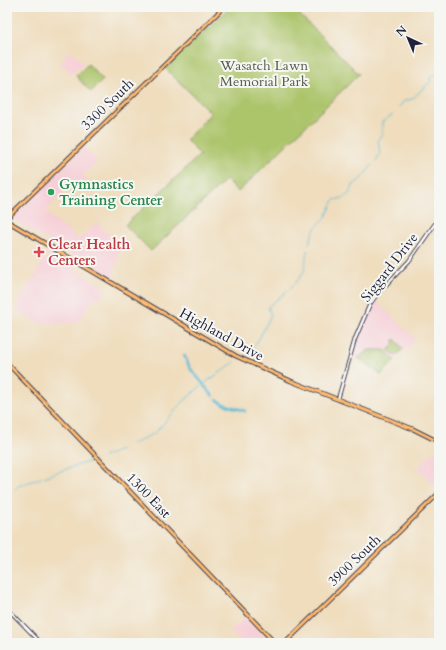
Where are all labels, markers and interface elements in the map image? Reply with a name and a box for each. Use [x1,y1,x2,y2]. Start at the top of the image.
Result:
north arrow [388,18,428,58]
text: N [393,22,410,40]
park label: Wasatch Lawn Memorial Park [219,56,309,91]
street label: 3300 South [77,74,138,134]
place label: Gymnastics Training Center [59,175,163,210]
marker: Gymnastics Training Center [46,187,56,197]
street label: Siggard Drive [356,229,422,306]
place label: Clear Health Centers [48,235,130,270]
marker: Clear Health Centers [33,246,45,258]
street label: Highland Drive [176,303,267,365]
street label: 1300 East [122,469,175,523]
street label: 3900 South [324,530,385,590]

